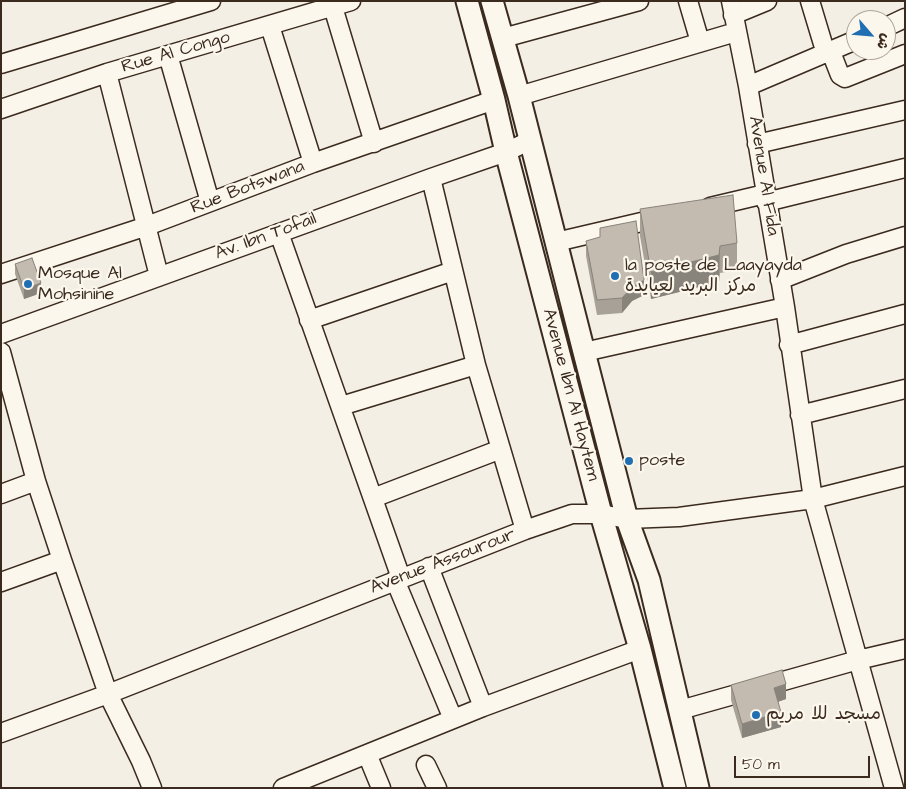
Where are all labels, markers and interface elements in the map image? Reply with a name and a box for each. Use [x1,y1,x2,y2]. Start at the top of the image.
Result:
north arrow [846,10,896,60]
street label: Rue Al Congo [119,27,233,79]
text: ش [871,30,896,53]
street label: Avenue Al Fida [743,115,783,237]
street label: Rue Botswana [188,156,308,220]
street label: Av. Ibn Tofail [212,209,320,265]
place label: la poste de Laayayda مركز البريد لعيايدة [625,255,802,298]
place label: Mosque Al Mohsinine [38,263,122,306]
marker: la poste de Laayayda مركز البريد لعيايدة [609,270,621,282]
marker: Mosque Al Mohsinine [22,278,34,290]
street label: Avenue Ibn Al Haytem [537,307,603,483]
place label: poste [639,450,685,472]
marker: poste [623,455,635,467]
street label: Avenue Assourour [367,524,519,600]
place label: مسجد للا مريم [766,704,881,726]
marker: مسجد للا مريم [750,709,762,721]
scale bar [736,746,872,778]
text: 50 m [742,754,780,775]

